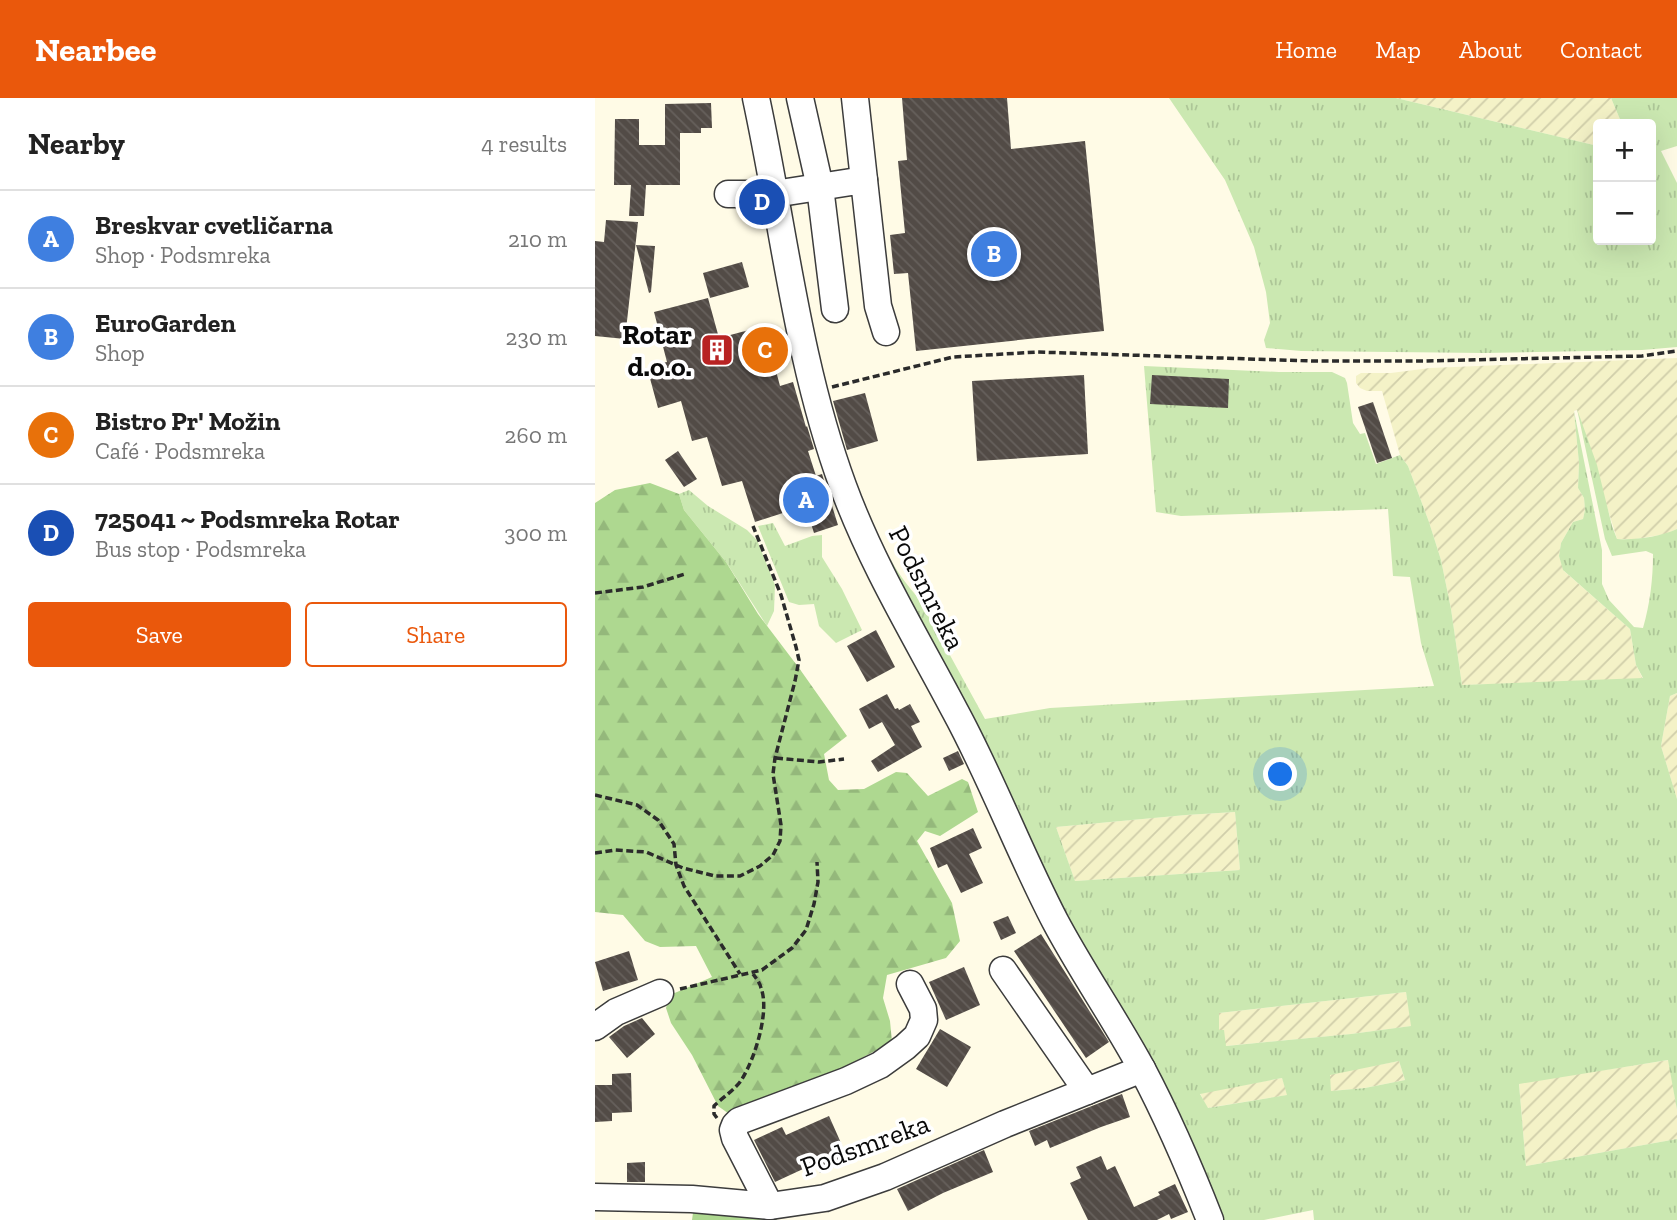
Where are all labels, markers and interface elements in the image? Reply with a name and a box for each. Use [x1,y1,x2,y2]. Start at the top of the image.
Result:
text: Nearbee [35,30,157,69]
text: Home [1275,35,1337,64]
text: Map [1375,35,1421,64]
text: About [1459,35,1522,64]
text: Contact [1560,35,1642,64]
map controls [1593,119,1656,245]
button: + [1593,119,1656,182]
text: Nearby [28,126,125,162]
text: 4 results [481,130,567,158]
pin: D [739,176,785,228]
button: − [1593,182,1656,245]
text: Breskvar cvetličarna [95,209,333,241]
text: A [43,225,59,253]
text: 210 m [508,225,567,253]
pin: B [971,228,1017,280]
text: Shop · Podsmreka [95,241,271,269]
text: EuroGarden [95,307,236,339]
place label: Rotar d.o.o. [622,318,692,383]
text: B [44,323,58,351]
text: 230 m [506,323,567,351]
pin: C [742,324,788,376]
building icon: Rotar d.o.o. [698,331,736,369]
text: Shop [95,339,145,367]
text: Bistro Pr' Možin [95,405,281,437]
text: C [44,421,58,449]
text: 260 m [505,421,567,449]
text: Café · Podsmreka [95,437,265,465]
pin: A [783,474,829,526]
text: 725041 ~ Podsmreka Rotar [95,503,400,535]
text: D [43,519,59,547]
text: 300 m [504,519,567,547]
street label: Podsmreka [882,521,972,656]
text: Bus stop · Podsmreka [95,535,306,563]
button: Save [28,602,291,667]
button: Share [305,602,567,667]
your location [1263,757,1297,791]
street label: Podsmreka [796,1106,934,1184]

